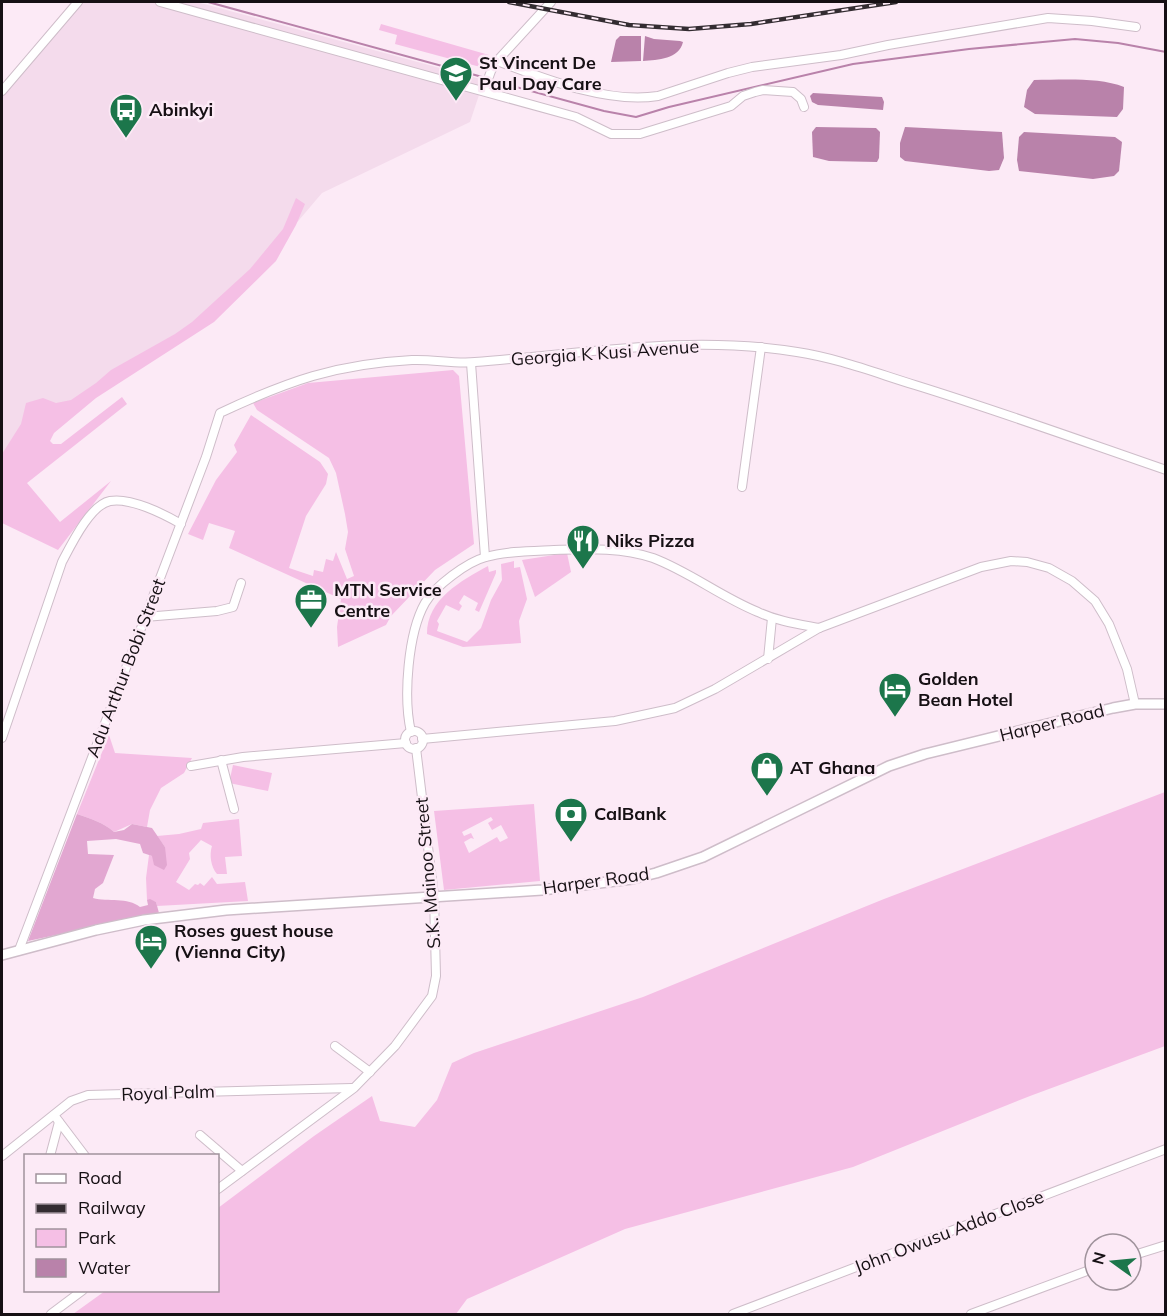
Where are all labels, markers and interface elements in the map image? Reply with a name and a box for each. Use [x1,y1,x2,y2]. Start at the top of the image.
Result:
place label: St Vincent De Paul Day Care [479,51,602,95]
school or university icon: St Vincent De Paul Day Care [438,55,474,102]
bus stop icon: Abinkyi [108,92,144,139]
place label: Abinkyi [149,98,213,121]
street label: Georgia K Kusi Avenue [510,334,700,371]
restaurant icon: Niks Pizza [565,523,601,570]
place label: Niks Pizza [606,529,695,552]
street label: Adu Arthur Bobi Street [81,575,170,761]
place label: MTN Service Centre [334,578,442,622]
office icon: MTN Service Centre [293,582,329,629]
place label: Golden Bean Hotel [918,667,1013,711]
hotel icon: Golden Bean Hotel [877,671,913,718]
street label: Harper Road [997,698,1107,747]
shop icon: AT Ghana [749,750,785,797]
place label: AT Ghana [790,756,876,779]
street label: S.K. Mainoo Street [409,796,446,950]
bank icon: CalBank [553,796,589,843]
place label: CalBank [594,802,667,825]
street label: Harper Road [541,862,651,899]
place label: Roses guest house (Vienna City) [174,919,334,963]
hotel icon: Roses guest house (Vienna City) [133,923,169,970]
street label: Royal Palm [121,1079,215,1106]
legend [24,1154,219,1292]
text: Road [78,1166,122,1189]
street label: John Owusu Addo Close [851,1185,1047,1278]
text: Railway [78,1196,146,1219]
text: Park [78,1226,117,1249]
north arrow [1083,1232,1143,1292]
text: N [1087,1250,1110,1267]
text: Water [78,1256,131,1279]

